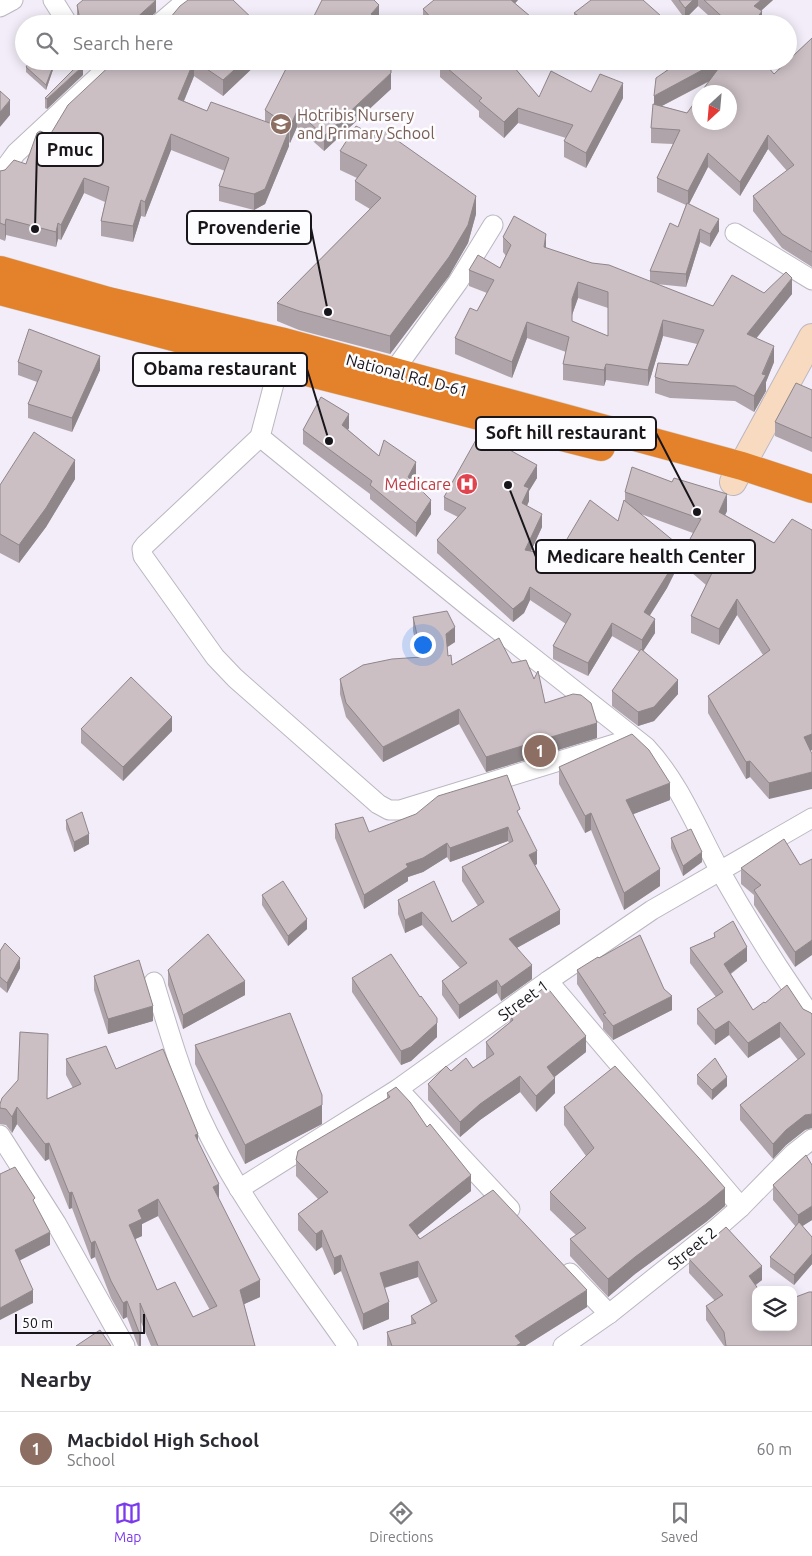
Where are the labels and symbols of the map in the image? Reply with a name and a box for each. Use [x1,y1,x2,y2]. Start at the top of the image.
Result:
north arrow [692,85,737,130]
place label: Hotribis Nursery and Primary School [297,106,435,142]
school or university icon: Hotribis Nursery and Primary School [269,112,293,136]
callout: Pmuc [37,133,103,166]
text: Pmuc [47,139,93,159]
callout: Provenderie [187,211,311,244]
text: Provenderie [197,217,301,237]
street label: National Rd. D-61 [344,350,470,400]
callout: Obama restaurant [133,353,307,386]
text: Obama restaurant [143,358,297,378]
callout: Soft hill restaurant [476,417,656,450]
text: Soft hill restaurant [486,422,646,442]
hospital icon: Medicare [455,472,479,496]
place label: Medicare [385,475,451,493]
callout: Medicare health Center [536,540,755,573]
text: Medicare health Center [547,546,746,566]
your location [410,632,436,658]
pin: 1 [524,732,556,770]
street label: Street 1 [495,976,551,1024]
street label: Street 2 [664,1223,720,1273]
scale bar [15,1311,145,1334]

